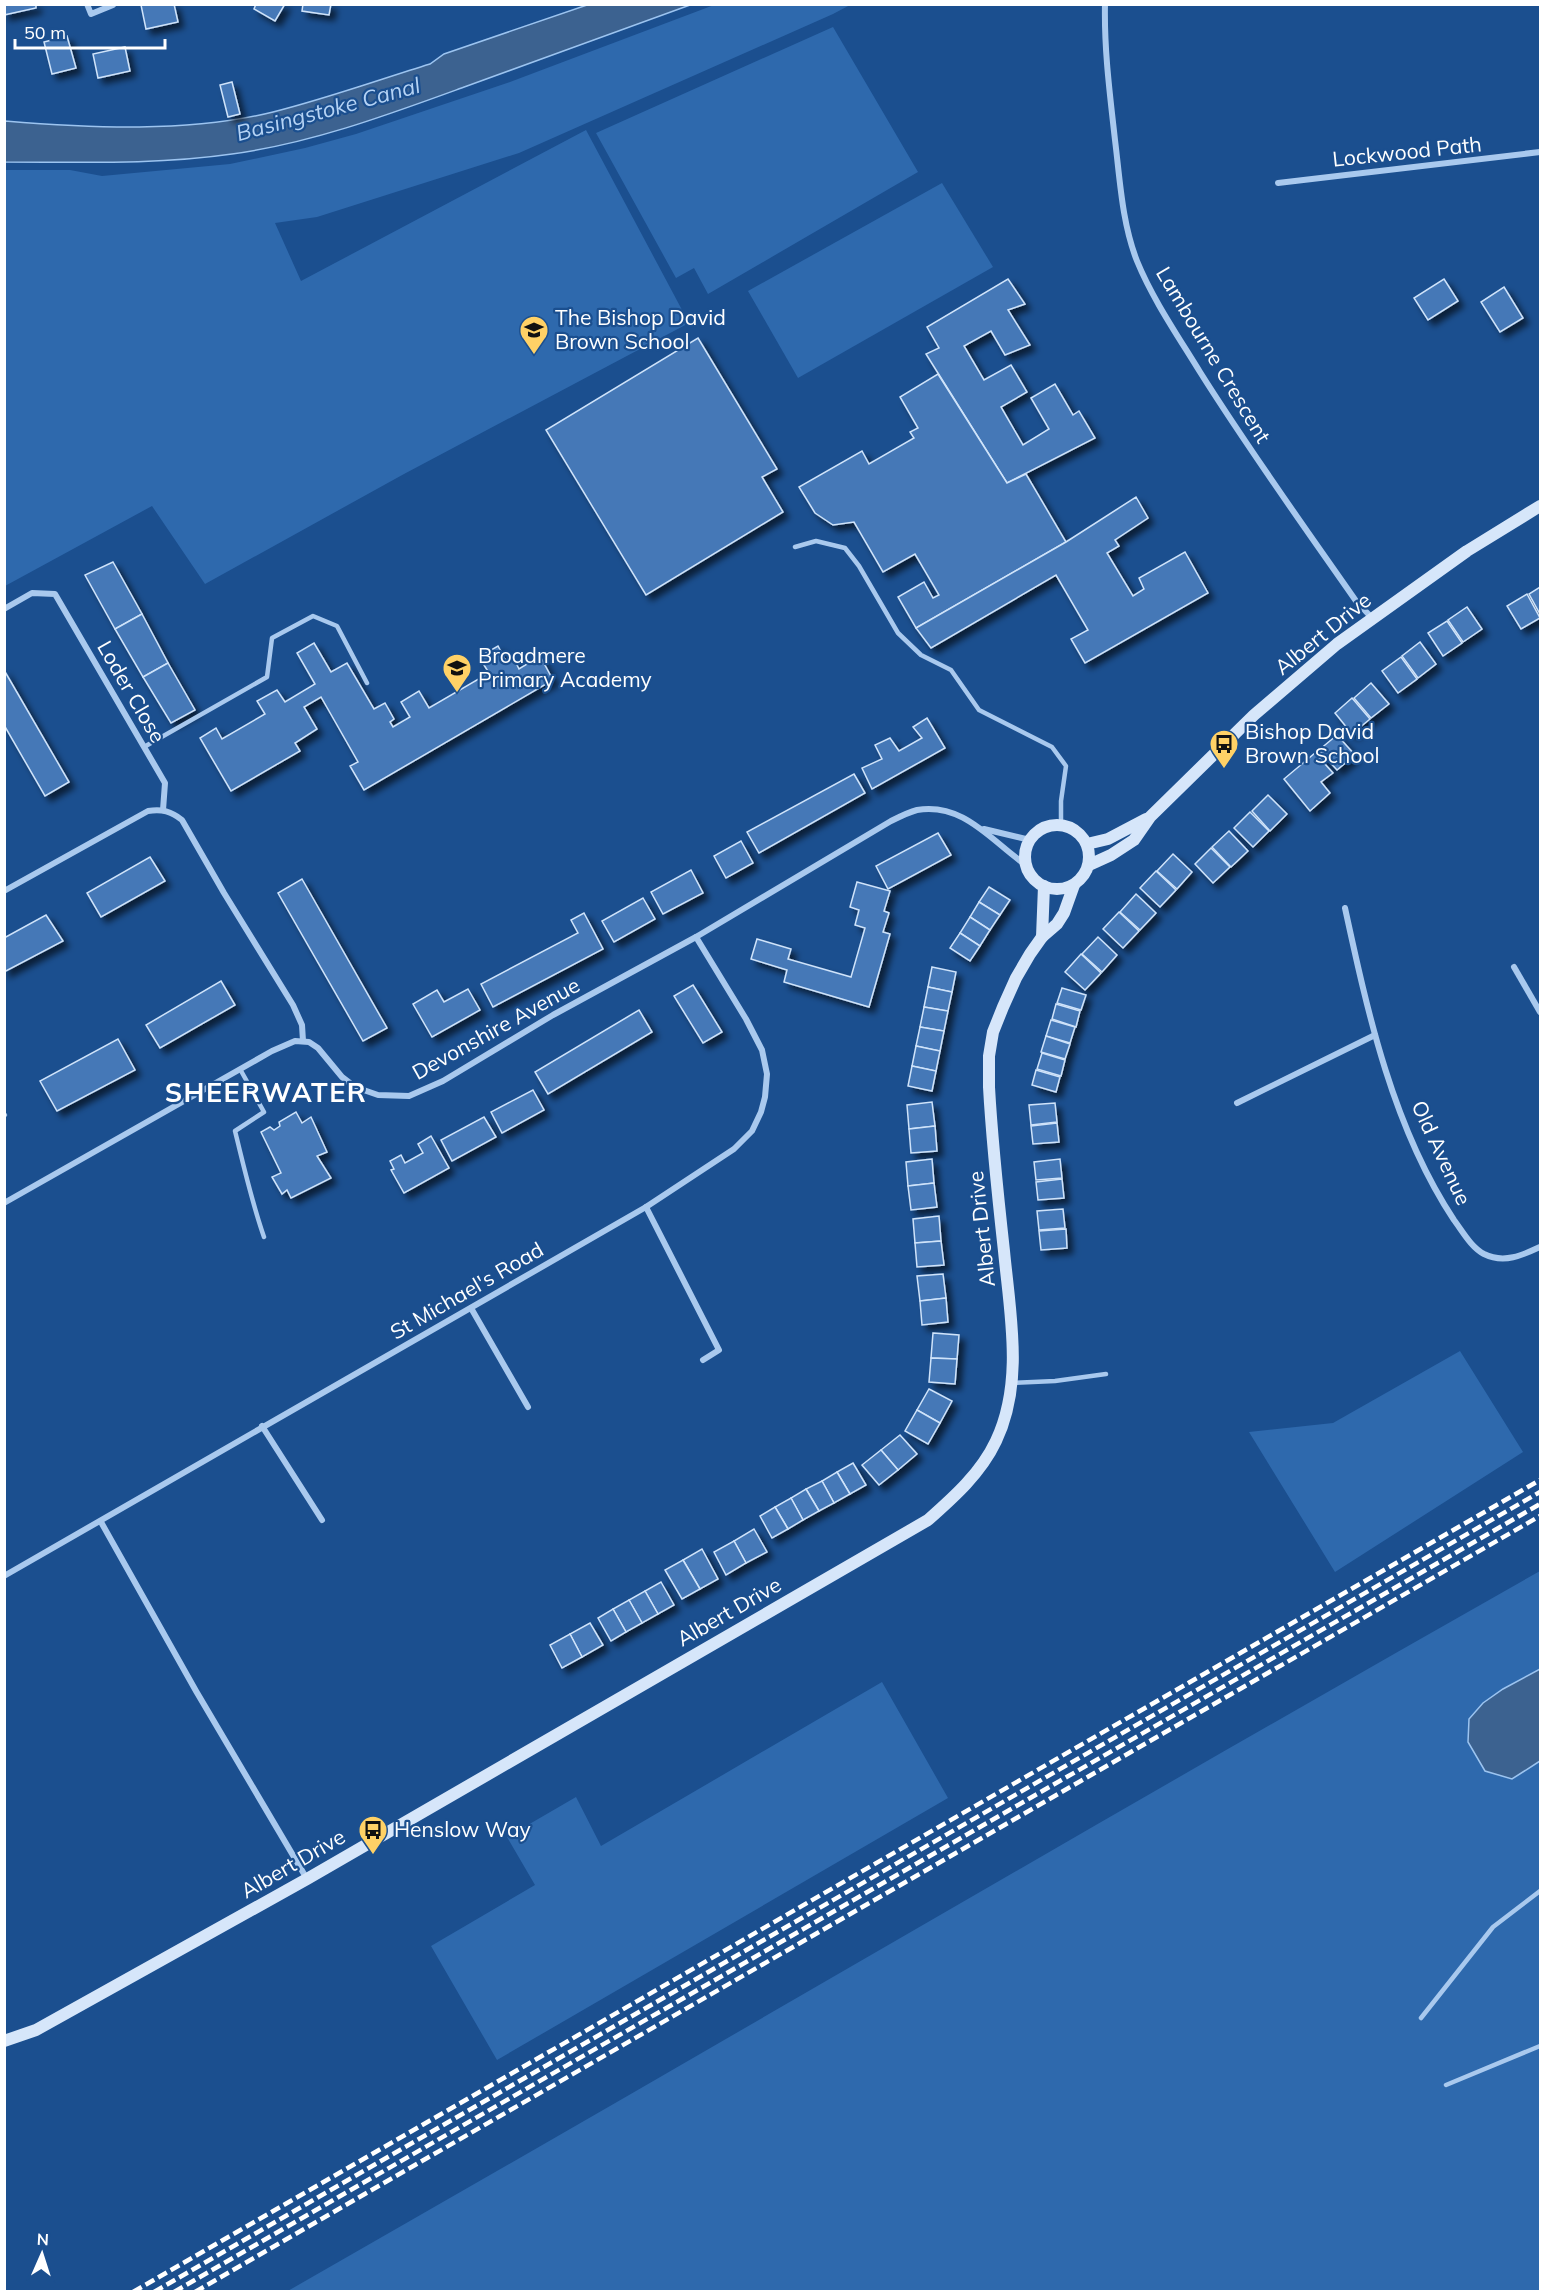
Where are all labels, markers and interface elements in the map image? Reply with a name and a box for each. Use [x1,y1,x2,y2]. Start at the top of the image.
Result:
scale bar [15,12,165,50]
text: 50 m [24,21,66,44]
water label: Basingstoke Canal [233,71,424,147]
street label: Lockwood Path [1331,130,1483,172]
street label: Lambourne Crescent [1151,262,1277,447]
place label: The Bishop David Brown School [555,304,726,354]
school or university icon: The Bishop David Brown School [518,314,550,356]
street label: Albert Drive [1269,587,1376,680]
street label: Loder Close [92,636,172,747]
place label: Broadmere Primary Academy [478,642,652,692]
school or university icon: Broadmere Primary Academy [441,652,473,694]
place label: Bishop David Brown School [1245,718,1379,768]
bus stop icon: Bishop David Brown School [1208,728,1240,770]
street label: Devonshire Avenue [407,971,584,1085]
district label: SHEERWATER [165,1075,367,1109]
street label: Old Avenue [1406,1096,1477,1209]
street label: Albert Drive [962,1170,1000,1288]
street label: St Michael's Road [385,1236,548,1345]
street label: Albert Drive [672,1571,785,1651]
bus stop icon: Henslow Way [357,1814,389,1856]
place label: Henslow Way [394,1816,531,1842]
street label: Albert Drive [236,1823,349,1903]
north arrow [12,2224,72,2284]
text: N [36,2229,49,2249]

